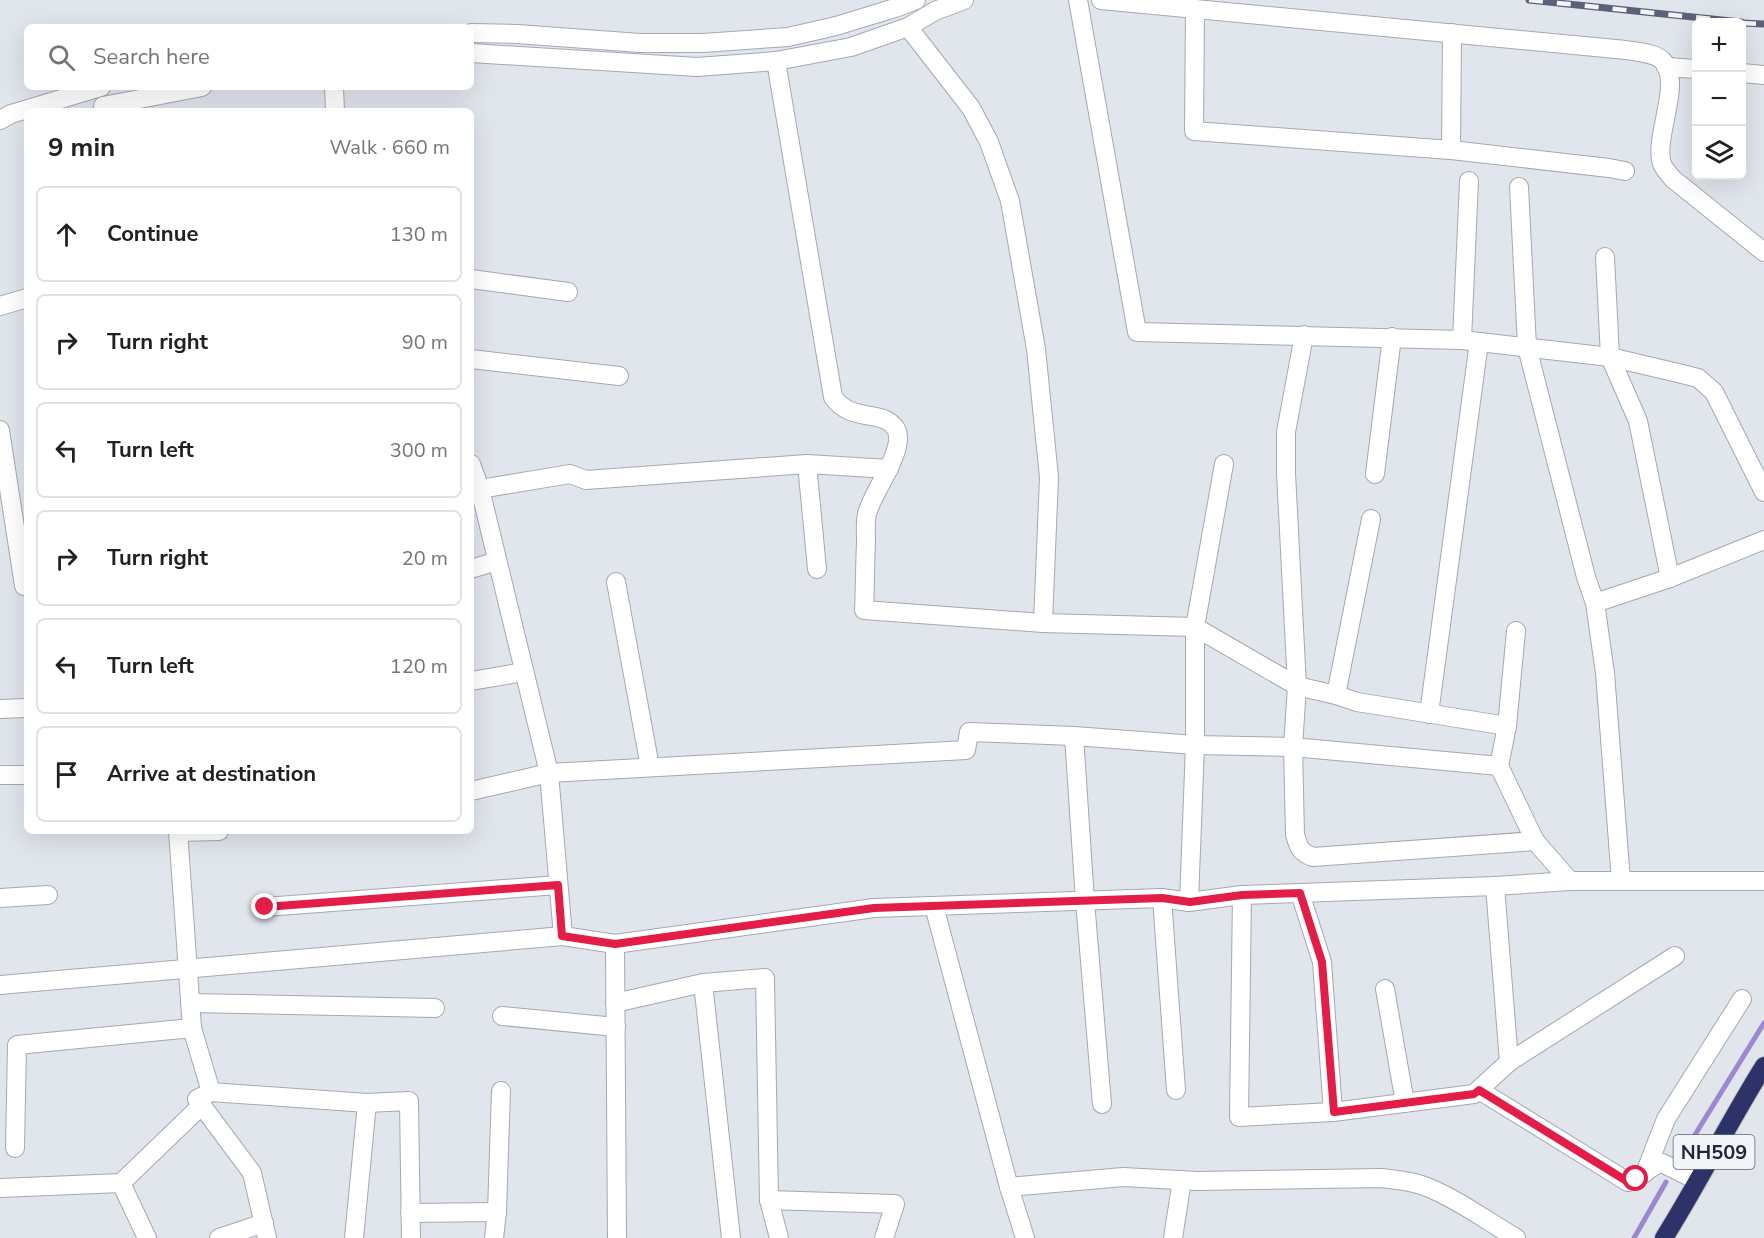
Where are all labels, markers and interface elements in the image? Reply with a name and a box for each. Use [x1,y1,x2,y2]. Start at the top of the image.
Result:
map controls [1692,18,1746,180]
button: + [1692,18,1746,72]
search box [24,24,474,90]
icon: search [45,41,78,74]
text: Search here [93,42,210,72]
button: − [1692,72,1746,126]
button: layers [1692,126,1746,180]
text: 9 min [48,130,115,165]
text: Walk · 660 m [330,134,450,161]
icon: ahead [50,218,83,251]
text: Continue [107,219,198,249]
text: 130 m [390,221,448,248]
icon: right [50,326,83,359]
text: Turn right [107,327,208,357]
text: 90 m [402,329,448,356]
icon: left [50,434,83,467]
text: Turn left [107,435,194,465]
text: 300 m [390,437,448,464]
icon: right [50,542,83,575]
text: Turn right [107,543,208,573]
text: 20 m [402,545,448,572]
icon: left [50,650,83,683]
text: Turn left [107,651,194,681]
text: 120 m [390,653,448,680]
icon: arrive [50,758,83,791]
text: Arrive at destination [107,759,316,789]
route end [251,893,277,919]
road number: NH509 [1674,1135,1754,1169]
route start [1622,1165,1648,1191]

